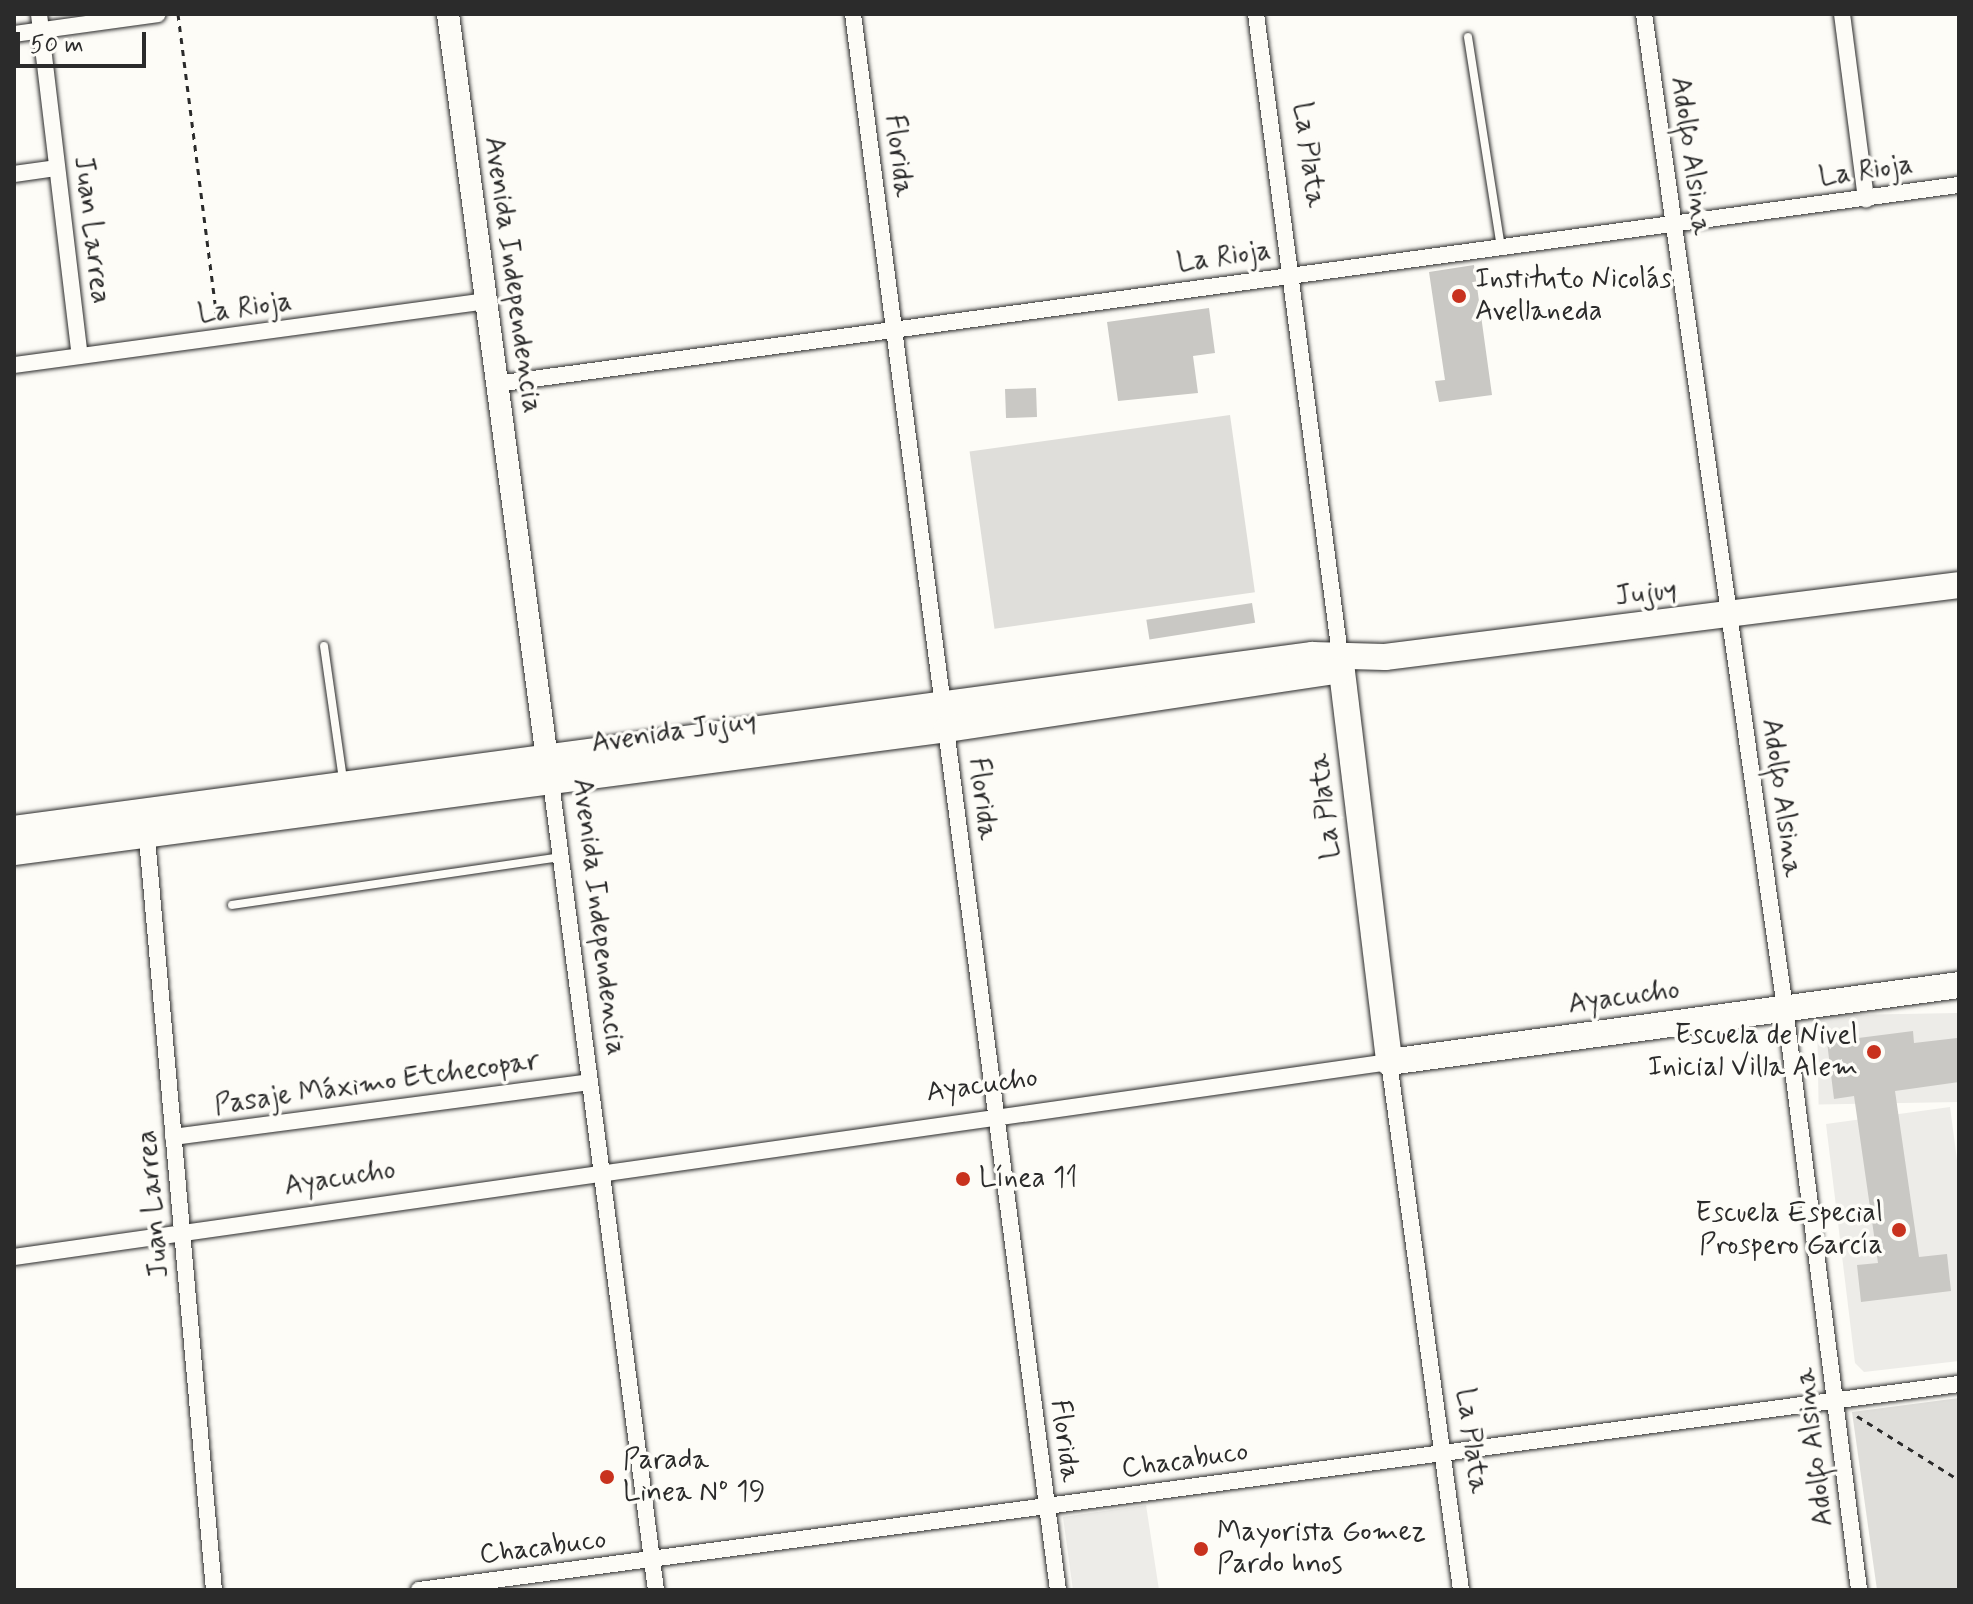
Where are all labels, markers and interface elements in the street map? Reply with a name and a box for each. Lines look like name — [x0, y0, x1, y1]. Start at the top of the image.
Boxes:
scale bar — [20, 16, 150, 66]
text: 50 m — [30, 30, 84, 61]
street label: Adolfo Alsina — [1662, 74, 1718, 238]
street label: La Plata — [1284, 102, 1332, 208]
street label: Florida — [876, 113, 920, 199]
street label: Avenida Independencia — [476, 134, 548, 416]
street label: La Rioja — [1814, 148, 1918, 196]
street label: Juan Larrea — [65, 153, 117, 307]
street label: La Rioja — [1172, 234, 1276, 282]
place label: Instituto Nicolás Avellaneda — [1475, 263, 1672, 329]
street label: La Rioja — [193, 285, 297, 333]
marker: Instituto Nicolás Avellaneda — [1450, 287, 1468, 305]
street label: Jujuy — [1613, 574, 1679, 614]
street label: Avenida Jujuy — [591, 705, 757, 761]
street label: Adolfo Alsina — [1753, 716, 1809, 880]
street label: La Plata — [1303, 753, 1349, 859]
street label: Florida — [960, 756, 1004, 842]
street label: Avenida Independencia — [564, 776, 632, 1058]
street label: Ayacucho — [1566, 974, 1682, 1022]
place label: Escuela de Nivel Inicial Villa Alem — [1651, 1019, 1858, 1085]
marker: Escuela de Nivel Inicial Villa Alem — [1865, 1043, 1883, 1061]
street label: Pasaje Máximo Etchecopar — [212, 1045, 542, 1123]
street label: Ayacucho — [924, 1062, 1040, 1110]
street label: Juan Larrea — [131, 1127, 177, 1281]
street label: Ayacucho — [282, 1154, 398, 1204]
place label: Línea 11 — [979, 1162, 1078, 1196]
marker: Línea 11 — [954, 1170, 972, 1188]
place label: Escuela Especial Prospero García — [1697, 1197, 1883, 1263]
marker: Escuela Especial Prospero García — [1890, 1221, 1908, 1239]
street label: Adolfo Alsina — [1789, 1366, 1841, 1528]
street label: La Plata — [1447, 1388, 1495, 1494]
street label: Florida — [1042, 1398, 1086, 1484]
street label: Chacabuco — [1119, 1435, 1251, 1487]
place label: Parada Linea Nº 19 — [623, 1444, 765, 1510]
marker: Parada Linea Nº 19 — [598, 1468, 616, 1486]
place label: Mayorista Gomez Pardo hnos — [1217, 1516, 1426, 1582]
street label: Chacabuco — [478, 1524, 608, 1572]
marker: Mayorista Gomez Pardo hnos — [1192, 1540, 1210, 1558]

